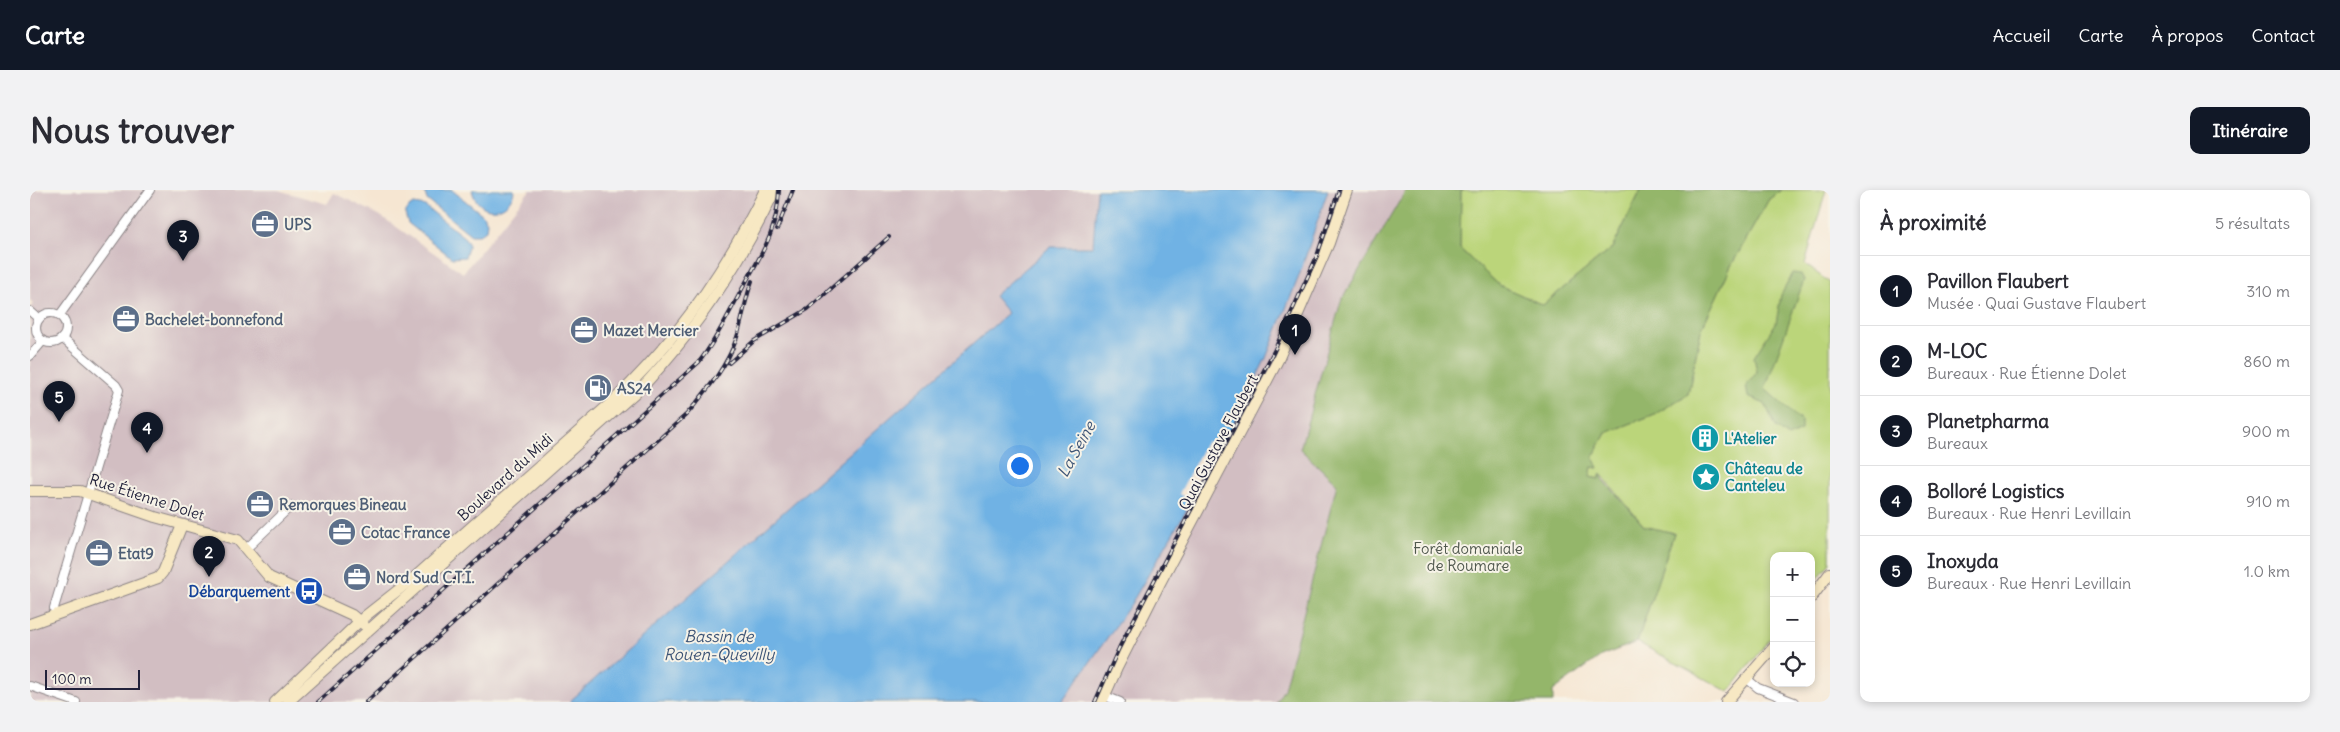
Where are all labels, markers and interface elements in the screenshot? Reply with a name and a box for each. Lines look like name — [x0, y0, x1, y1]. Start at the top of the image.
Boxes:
text: Carte — [25, 20, 85, 50]
text: Accueil — [1993, 24, 2051, 47]
text: Carte — [2079, 24, 2124, 47]
text: À propos — [2152, 24, 2223, 47]
text: Contact — [2251, 24, 2315, 47]
button: Itinéraire — [2190, 107, 2310, 154]
text: Nous trouver — [30, 108, 234, 152]
office icon: UPS — [250, 209, 280, 239]
text: À proximité — [1880, 209, 1987, 236]
text: 5 résultats — [2215, 213, 2290, 233]
place label: UPS — [284, 215, 312, 234]
pin: 3 — [167, 220, 199, 261]
text: Pavillon Flaubert — [1927, 269, 2069, 293]
text: 1 — [1893, 281, 1899, 301]
text: 310 m — [2246, 281, 2290, 301]
text: Musée · Quai Gustave Flaubert — [1927, 293, 2146, 313]
office icon: Bachelet-bonnefond — [111, 304, 141, 334]
place label: Bachelet-bonnefond — [145, 310, 283, 329]
pin: 1 — [1279, 314, 1311, 355]
office icon: Mazet Mercier — [569, 315, 599, 345]
place label: Mazet Mercier — [603, 321, 699, 340]
text: M-LOC — [1927, 339, 1987, 363]
text: 2 — [1892, 351, 1900, 371]
text: 860 m — [2243, 351, 2290, 371]
text: Bureaux · Rue Étienne Dolet — [1927, 363, 2126, 383]
street label: Quai Gustave Flaubert — [1174, 371, 1262, 513]
fuel station icon: AS24 — [583, 373, 613, 403]
place label: AS24 — [617, 379, 652, 398]
pin: 5 — [43, 381, 75, 422]
text: Planetpharma — [1927, 409, 2049, 433]
pin: 4 — [131, 412, 163, 453]
water label: La Seine — [1053, 416, 1100, 480]
text: 3 — [1891, 421, 1901, 441]
text: 900 m — [2242, 421, 2290, 441]
building icon: L'Atelier — [1690, 423, 1720, 453]
street label: Boulevard du Midi — [454, 429, 556, 525]
place label: L'Atelier — [1724, 429, 1777, 448]
text: Bureaux — [1927, 433, 1988, 453]
your location — [1007, 453, 1033, 479]
place label: Château de Canteleu — [1725, 459, 1803, 495]
place icon: Château de Canteleu — [1691, 462, 1721, 492]
street label: Rue Étienne Dolet — [87, 469, 207, 525]
text: Bolloré Logistics — [1927, 479, 2064, 503]
office icon: Remorques Bineau — [245, 489, 275, 519]
text: 4 — [1891, 491, 1901, 511]
text: 910 m — [2246, 491, 2290, 511]
place label: Remorques Bineau — [279, 495, 407, 515]
text: Bureaux · Rue Henri Levillain — [1927, 503, 2131, 523]
office icon: Cotac France — [327, 517, 357, 547]
place label: Cotac France — [361, 523, 450, 542]
pin: 2 — [193, 536, 225, 577]
office icon: Etat9 — [84, 538, 114, 568]
park label: Forêt domaniale de Roumare — [1413, 539, 1523, 575]
place label: Etat9 — [118, 544, 154, 563]
text: Inoxyda — [1927, 549, 1999, 573]
map controls — [1770, 552, 1815, 687]
button: + — [1770, 552, 1815, 597]
text: 5 — [1891, 561, 1901, 581]
text: 1.0 km — [2244, 561, 2290, 581]
office icon: Nord Sud C.T.I. — [342, 562, 372, 592]
place label: Nord Sud C.T.I. — [376, 568, 475, 587]
text: Bureaux · Rue Henri Levillain — [1927, 573, 2131, 593]
bus stop icon: Débarquement — [294, 576, 324, 606]
place label: Débarquement — [189, 582, 291, 602]
button: − — [1770, 597, 1815, 642]
water label: Bassin de Rouen-Quevilly — [664, 626, 776, 664]
button: locate — [1770, 642, 1815, 687]
scale bar — [45, 667, 140, 690]
text: 100 m — [52, 670, 92, 688]

